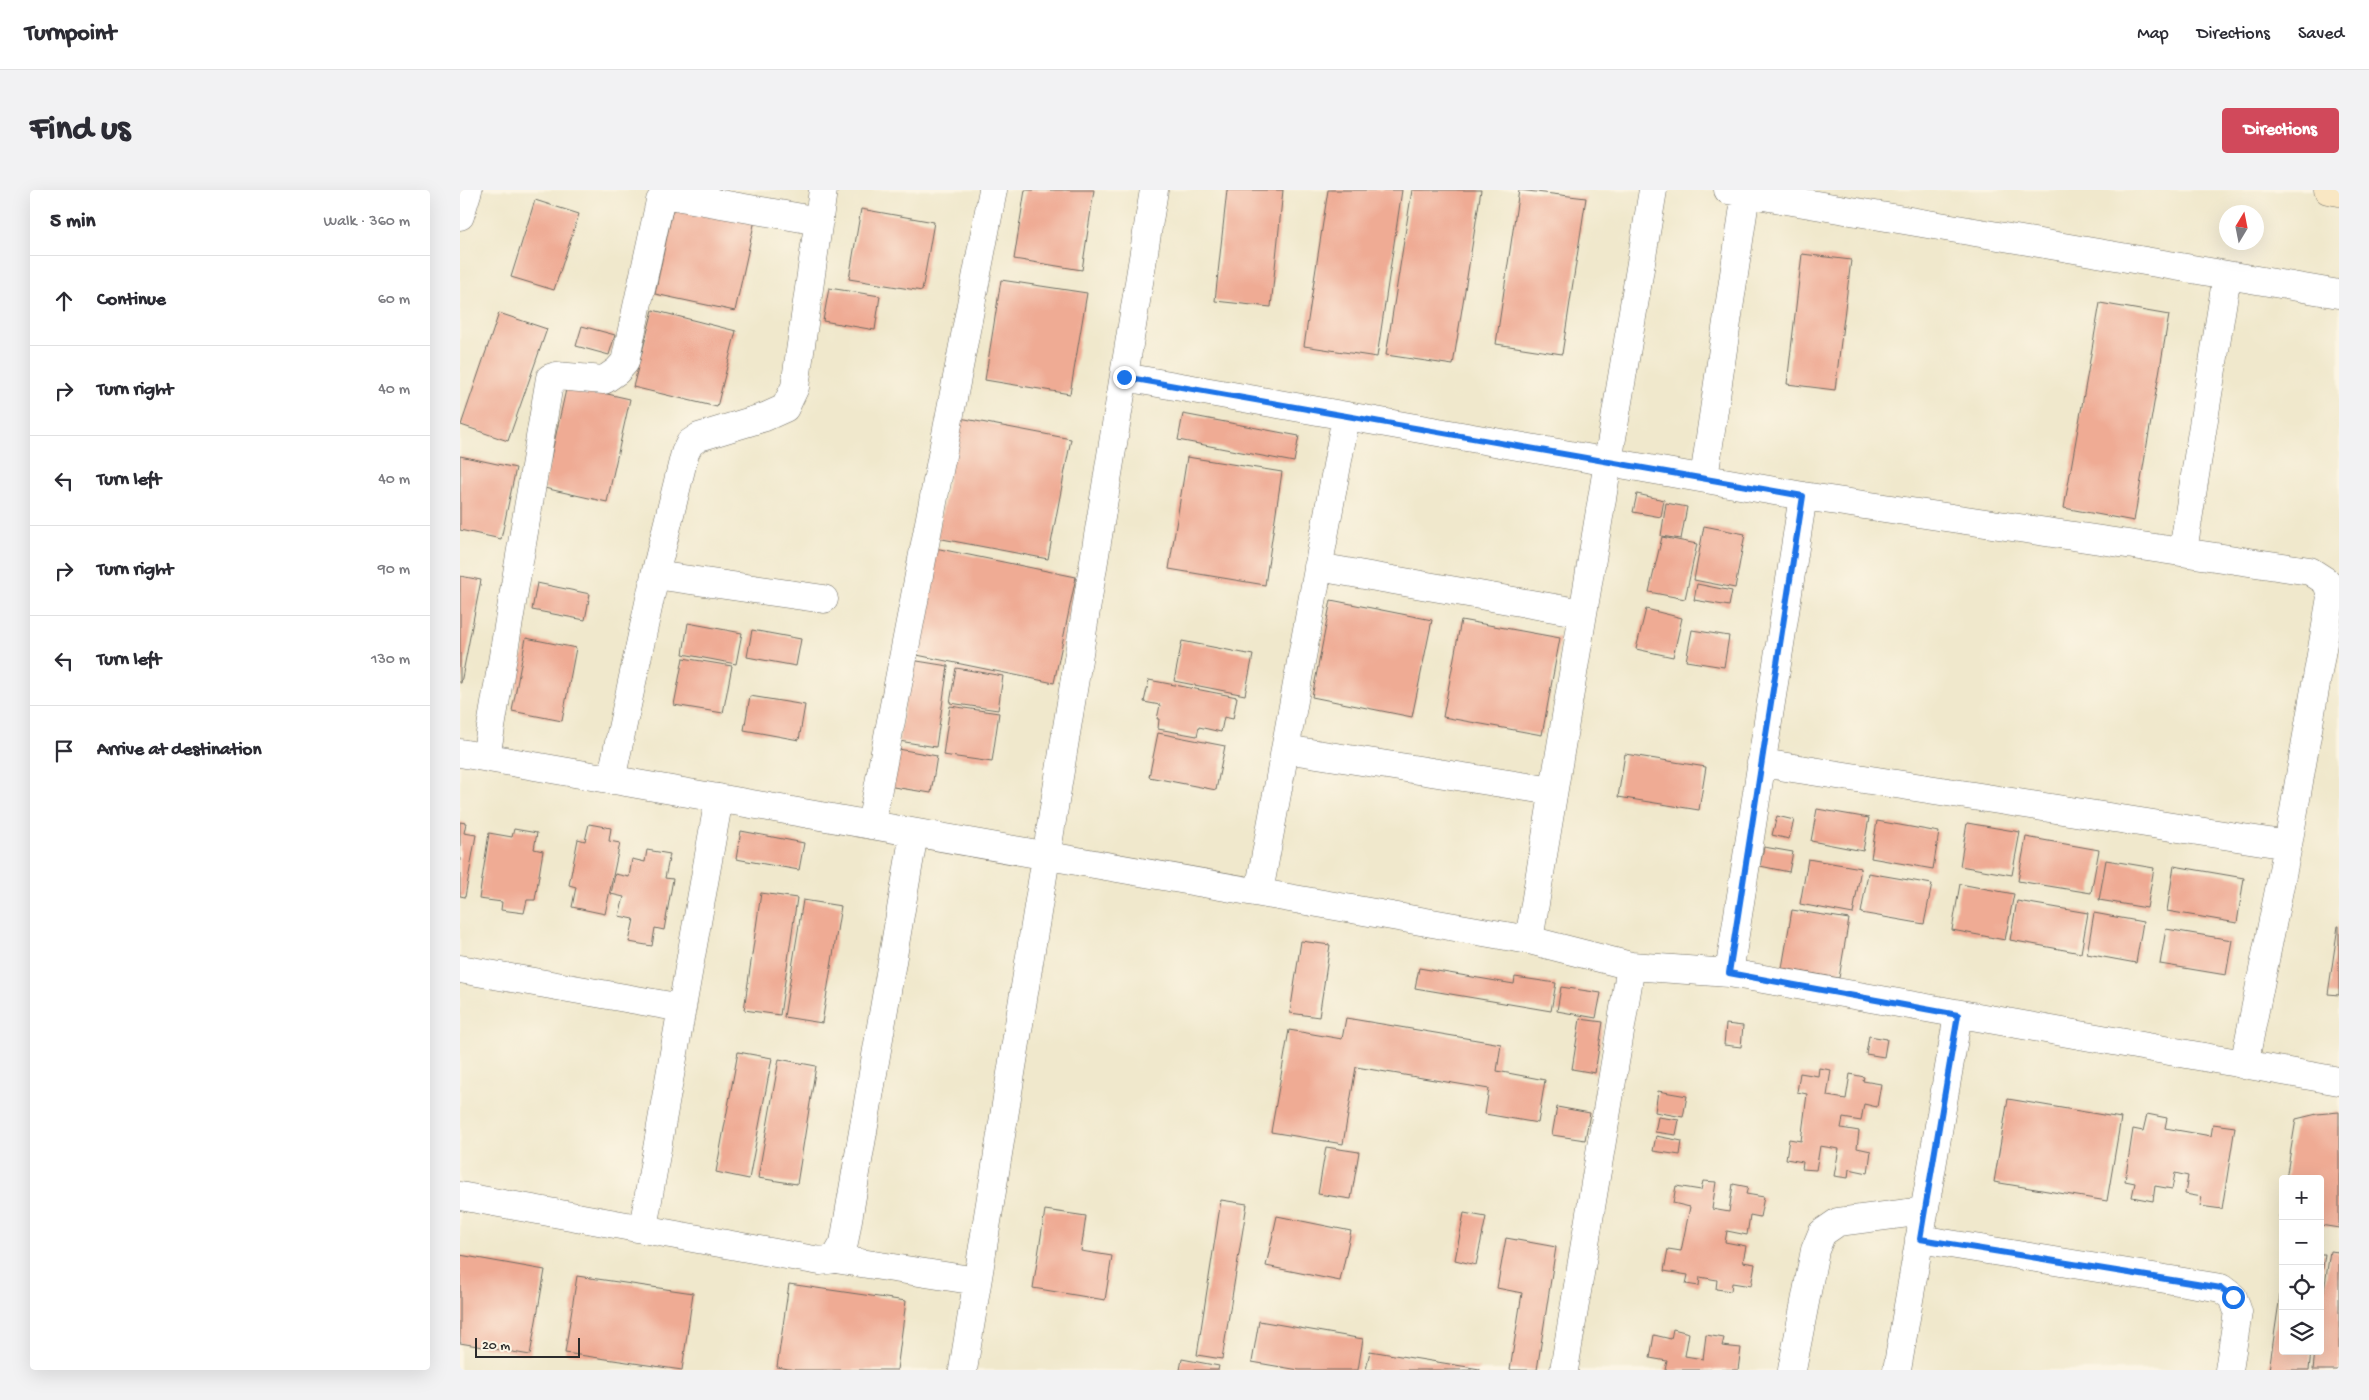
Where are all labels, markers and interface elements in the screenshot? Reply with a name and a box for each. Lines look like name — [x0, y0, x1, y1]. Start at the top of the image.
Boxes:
text: Turnpoint — [25, 20, 116, 49]
text: Map — [2137, 24, 2169, 45]
text: Directions — [2197, 24, 2270, 45]
text: Saved — [2298, 24, 2344, 45]
button: Directions — [2222, 108, 2339, 153]
text: Find us — [30, 110, 130, 151]
north arrow — [2219, 205, 2264, 250]
text: 5 min — [50, 210, 95, 235]
text: Walk · 360 m — [324, 213, 410, 232]
icon: ahead — [50, 287, 78, 315]
text: Continue — [97, 289, 166, 312]
text: 60 m — [378, 291, 410, 310]
route end — [1113, 366, 1136, 389]
icon: right — [50, 377, 78, 405]
text: Turn right — [97, 379, 173, 402]
text: 40 m — [378, 381, 410, 400]
icon: left — [50, 467, 78, 495]
text: Turn left — [97, 469, 161, 492]
text: 40 m — [378, 471, 410, 490]
icon: right — [50, 557, 78, 585]
text: Turn right — [97, 559, 173, 582]
text: 90 m — [378, 561, 410, 580]
icon: left — [50, 647, 78, 675]
text: Turn left — [97, 649, 161, 672]
text: 130 m — [371, 651, 410, 670]
icon: arrive — [50, 737, 78, 765]
text: Arrive at destination — [97, 739, 261, 762]
map controls — [2279, 1175, 2324, 1355]
button: + — [2279, 1175, 2324, 1220]
button: − — [2279, 1220, 2324, 1265]
button: locate — [2279, 1265, 2324, 1310]
route start — [2222, 1286, 2245, 1309]
button: layers — [2279, 1310, 2324, 1355]
scale bar — [475, 1335, 580, 1358]
text: 20 m — [482, 1338, 510, 1355]

